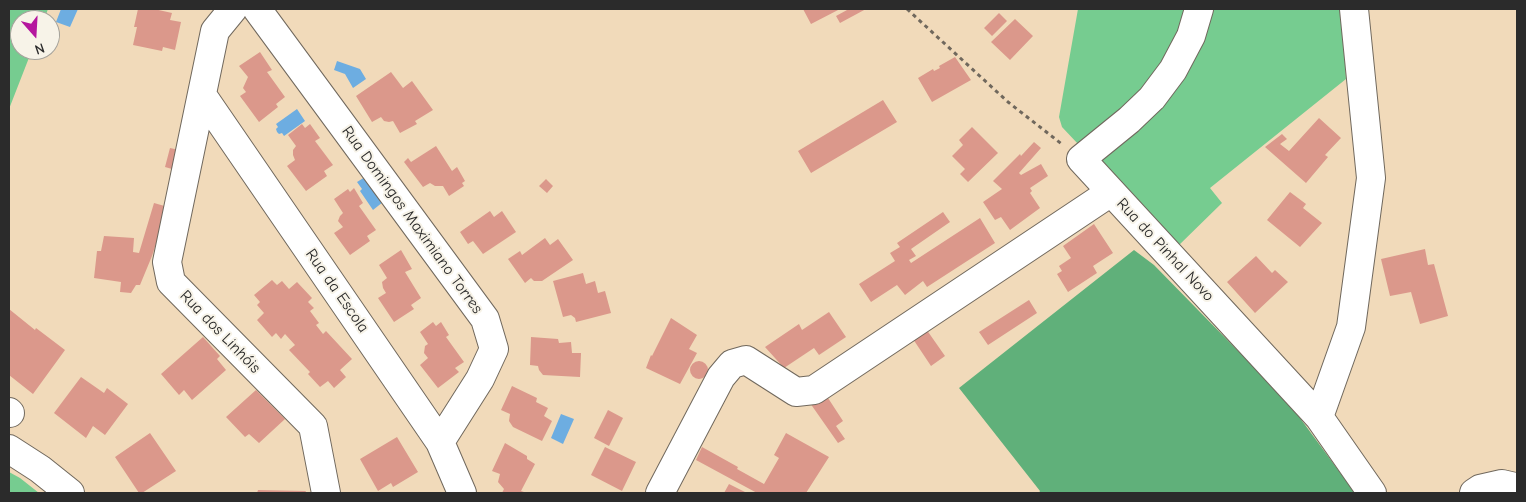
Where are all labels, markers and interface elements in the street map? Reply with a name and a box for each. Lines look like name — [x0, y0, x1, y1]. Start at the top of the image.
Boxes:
north arrow — [10, 10, 60, 60]
text: N — [33, 39, 47, 58]
street label: Rua Domingos Maximiano Torres — [337, 122, 487, 318]
street label: Rua do Pinhal Novo — [1112, 194, 1218, 306]
street label: Rua da Escola — [301, 246, 373, 336]
street label: Rua dos Linhóis — [176, 287, 264, 377]

